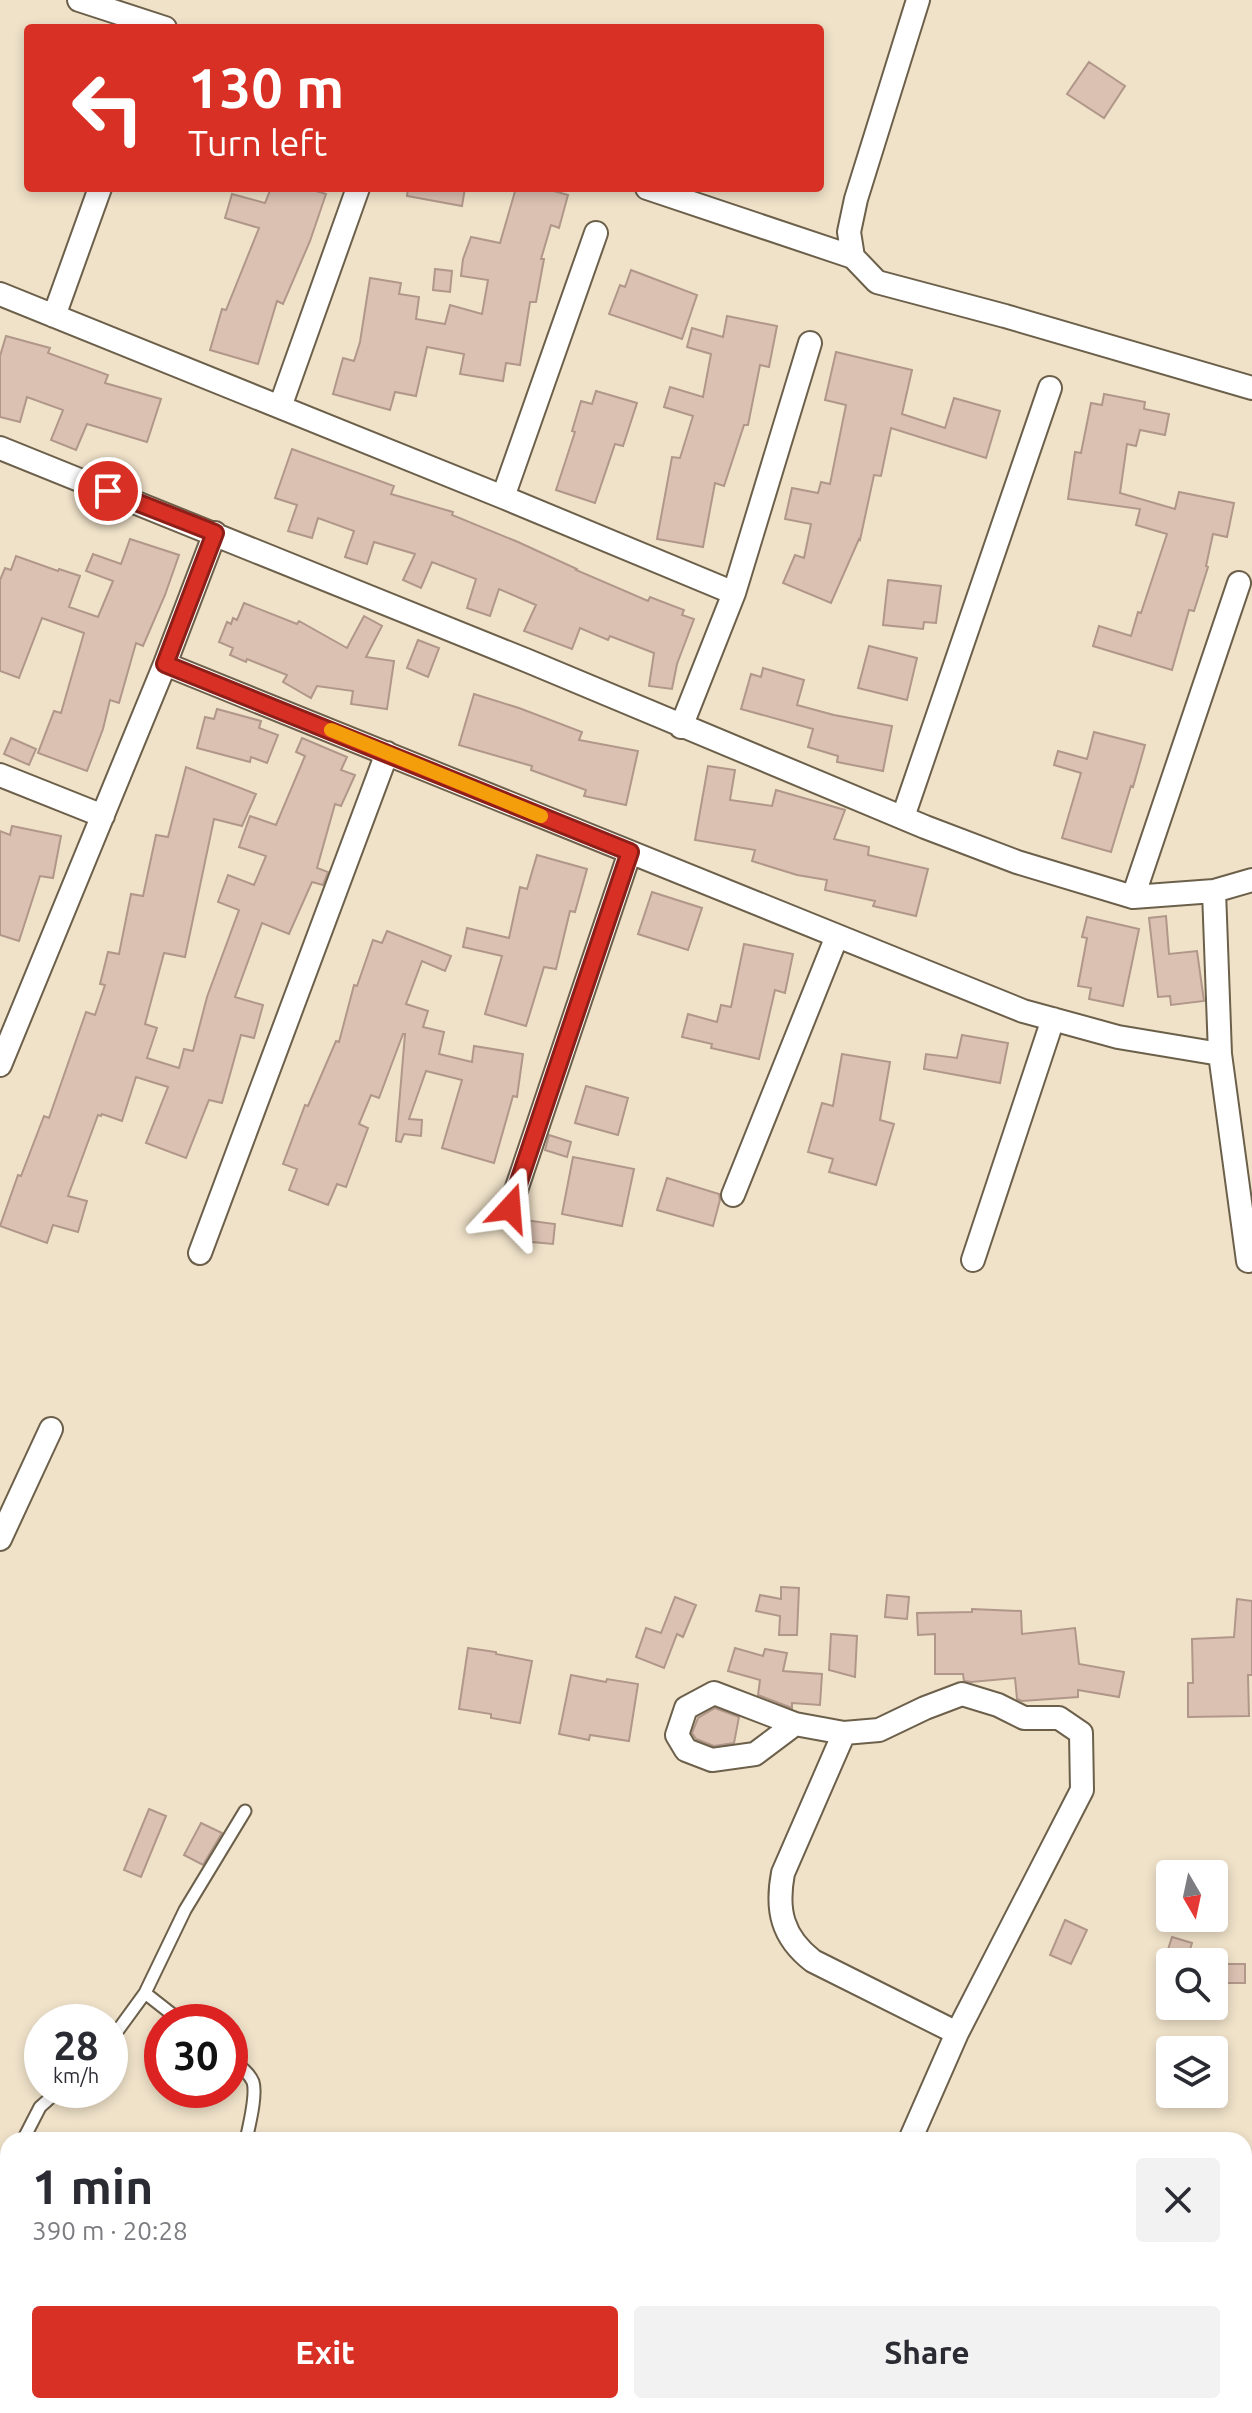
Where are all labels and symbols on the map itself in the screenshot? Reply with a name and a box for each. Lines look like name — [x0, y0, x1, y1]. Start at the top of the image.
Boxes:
pin — [74, 457, 142, 525]
position arrow — [468, 1166, 552, 1250]
north arrow — [1156, 1860, 1228, 1932]
speed limit sign: 30 — [144, 2004, 248, 2108]

